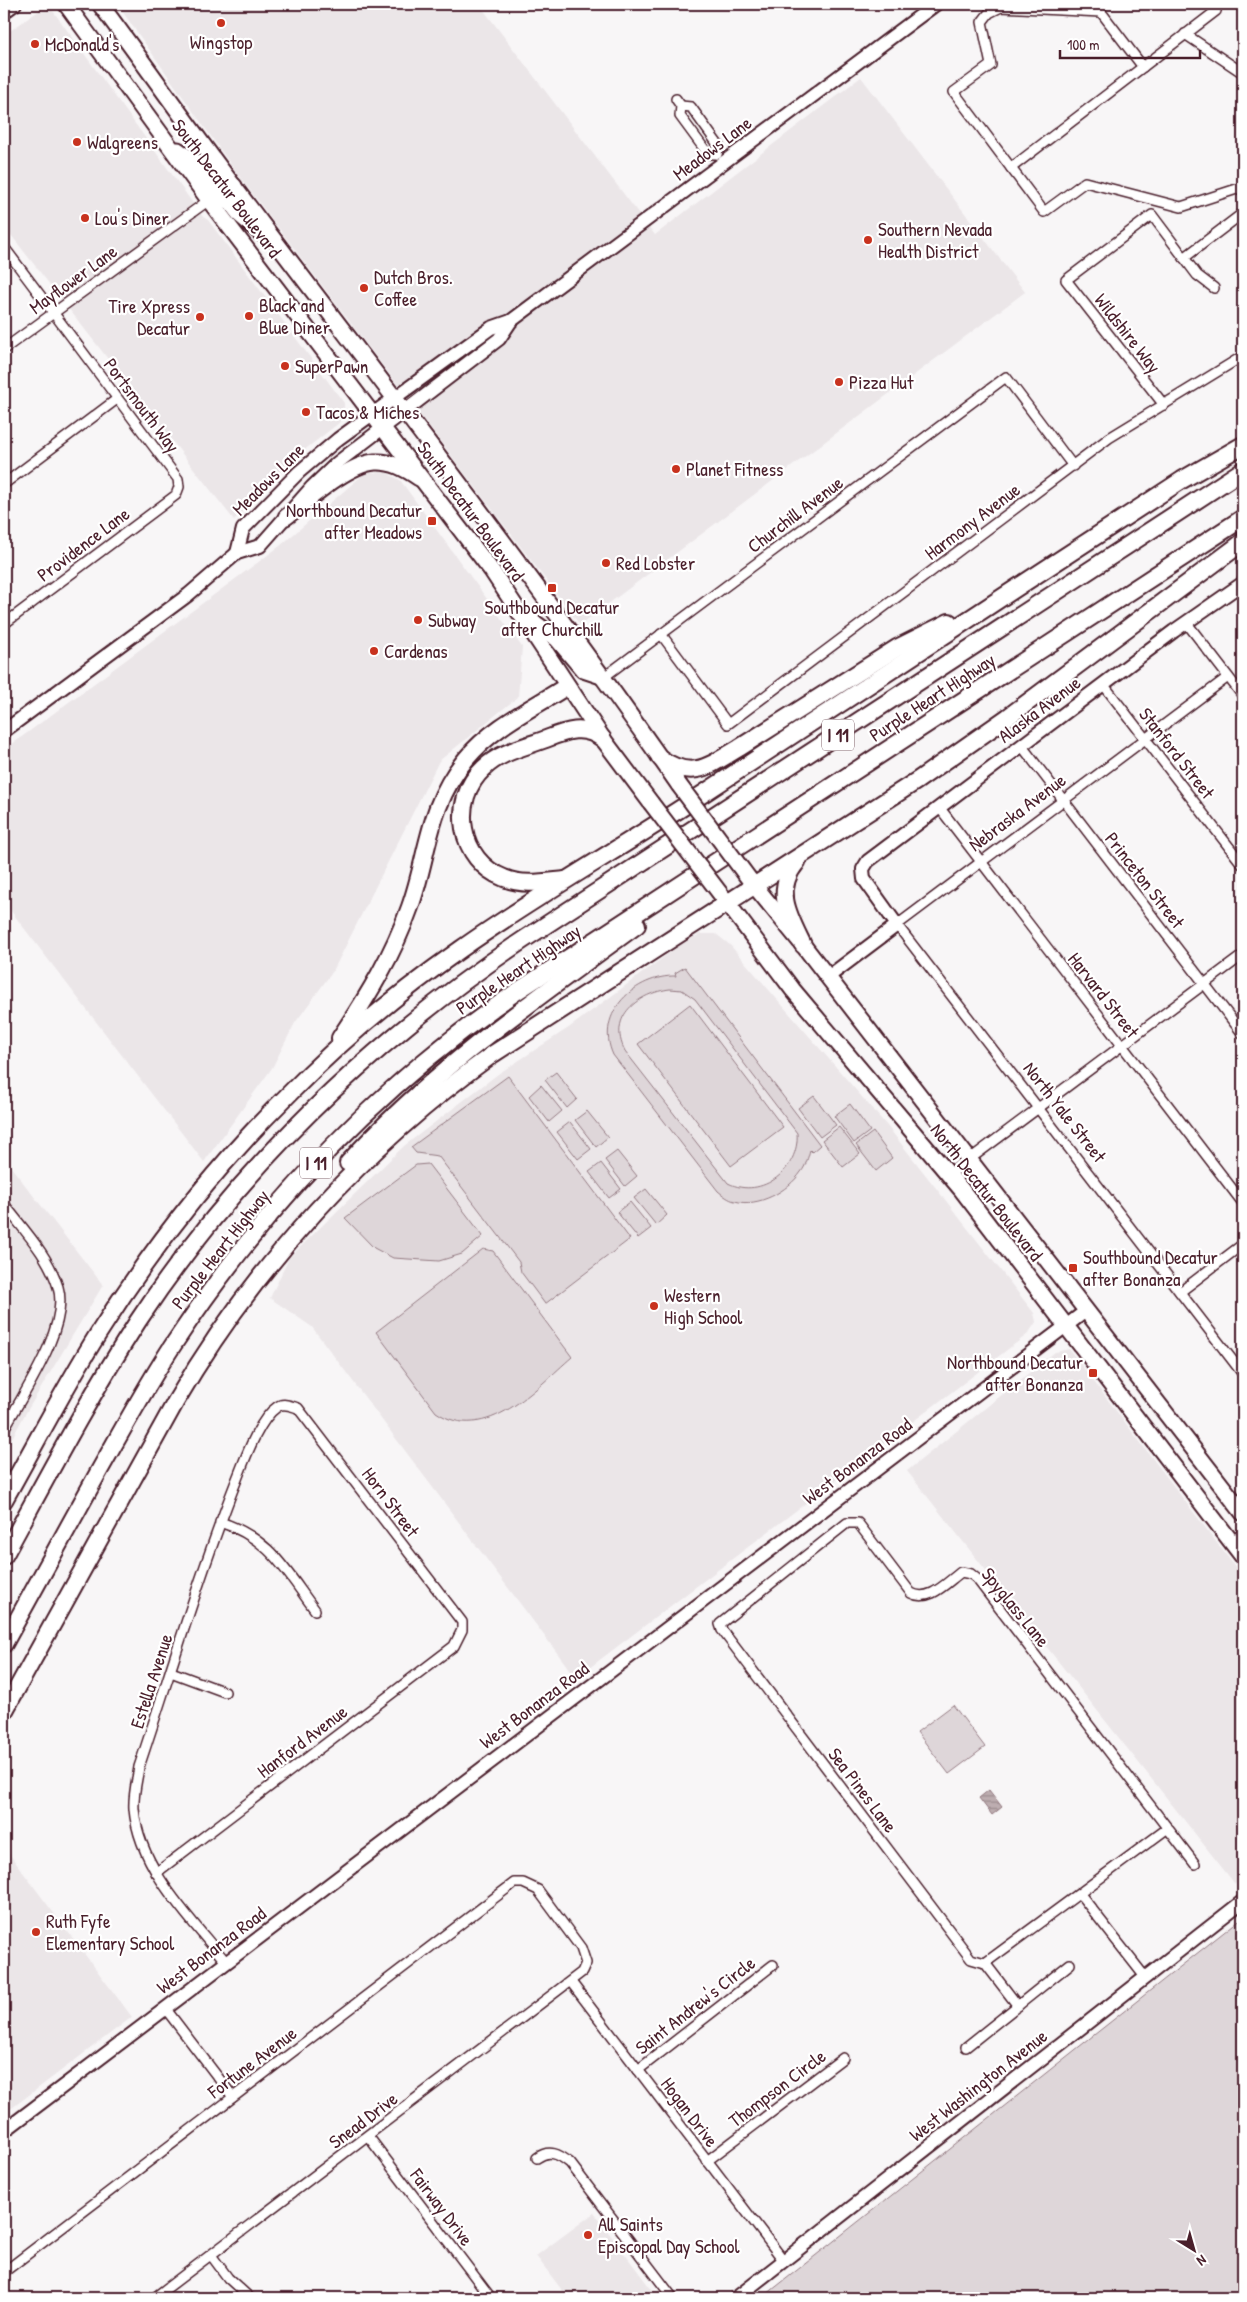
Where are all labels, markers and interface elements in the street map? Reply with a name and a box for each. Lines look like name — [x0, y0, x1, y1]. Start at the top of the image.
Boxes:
marker: Wingstop — [215, 17, 227, 29]
scale bar — [1060, 28, 1200, 60]
place label: Wingstop — [190, 29, 252, 55]
place label: McDonald's — [45, 31, 119, 57]
text: 100 m — [1067, 34, 1100, 55]
marker: McDonald's — [29, 38, 41, 50]
street label: Meadows Lane — [667, 110, 757, 186]
street label: South Decatur Boulevard — [166, 113, 288, 263]
place label: Walgreens — [87, 129, 158, 155]
marker: Walgreens — [71, 136, 83, 148]
place label: Lou's Diner — [95, 205, 170, 231]
marker: Lou's Diner — [79, 212, 91, 224]
place label: Southern Nevada Health District — [878, 216, 992, 264]
marker: Southern Nevada Health District — [862, 234, 874, 246]
street label: Mayflower Lane — [24, 238, 123, 320]
place label: Dutch Bros. Coffee — [374, 264, 453, 312]
marker: Dutch Bros. Coffee — [358, 282, 370, 294]
street label: Wildshire Way — [1089, 288, 1167, 378]
place label: Black and Blue Diner — [259, 292, 331, 340]
place label: Tire Xpress Decatur — [109, 293, 191, 341]
marker: Black and Blue Diner — [243, 310, 255, 322]
marker: Tire Xpress Decatur — [194, 311, 206, 323]
street label: Portsmouth Way — [98, 352, 186, 458]
place label: SuperPawn — [295, 353, 368, 379]
marker: SuperPawn — [279, 360, 291, 372]
place label: Pizza Hut — [849, 369, 914, 395]
marker: Pizza Hut — [833, 376, 845, 388]
place label: Tacos & Miches — [316, 399, 419, 425]
marker: Tacos & Miches — [300, 406, 312, 418]
street label: South Decatur Boulevard — [411, 436, 531, 587]
street label: Meadows Lane — [226, 437, 310, 521]
place label: Planet Fitness — [686, 456, 783, 482]
marker: Planet Fitness — [670, 463, 682, 475]
street label: Churchill Avenue — [742, 469, 849, 559]
street label: Harmony Avenue — [919, 476, 1025, 566]
place label: Northbound Decatur after Meadows — [286, 497, 423, 545]
street label: Providence Lane — [31, 500, 135, 587]
marker: Northbound Decatur after Meadows — [426, 515, 438, 527]
place label: Red Lobster — [616, 550, 696, 576]
marker: Red Lobster — [600, 557, 612, 569]
marker: Southbound Decatur after Churchill — [546, 582, 558, 594]
place label: Southbound Decatur after Churchill — [485, 594, 620, 642]
place label: Subway — [428, 607, 476, 633]
marker: Subway — [412, 614, 424, 626]
place label: Cardenas — [384, 638, 448, 664]
marker: Cardenas — [368, 645, 380, 657]
street label: Purple Heart Highway — [864, 647, 1000, 747]
street label: Alaska Avenue — [992, 669, 1086, 749]
street label: Stanford Street — [1133, 702, 1221, 804]
road number: I 11 — [822, 720, 854, 750]
street label: Nebraska Avenue — [963, 767, 1071, 857]
street label: Princeton Street — [1099, 826, 1191, 934]
street label: Purple Heart Highway — [451, 918, 585, 1020]
street label: Harvard Street — [1062, 947, 1146, 1044]
street label: North Yale Street — [1017, 1056, 1113, 1168]
street label: North Decatur Boulevard — [925, 1118, 1049, 1267]
road number: I 11 — [300, 1148, 332, 1178]
street label: Purple Heart Highway — [165, 1184, 275, 1314]
place label: Southbound Decatur after Bonanza — [1083, 1244, 1218, 1292]
marker: Southbound Decatur after Bonanza — [1067, 1262, 1079, 1274]
place label: Western High School — [664, 1282, 743, 1330]
marker: Western High School — [648, 1300, 660, 1312]
place label: Northbound Decatur after Bonanza — [947, 1349, 1084, 1397]
marker: Northbound Decatur after Bonanza — [1087, 1367, 1099, 1379]
street label: West Bonanza Road — [797, 1411, 917, 1511]
street label: Horn Street — [356, 1462, 426, 1543]
street label: Spyglass Lane — [976, 1562, 1056, 1653]
street label: Estella Avenue — [123, 1630, 179, 1732]
street label: West Bonanza Road — [474, 1655, 594, 1755]
street label: Hanford Avenue — [252, 1698, 353, 1783]
street label: Sea Pines Lane — [823, 1742, 904, 1838]
street label: West Bonanza Road — [151, 1900, 271, 2000]
place label: Ruth Fyfe Elementary School — [46, 1908, 175, 1956]
marker: Ruth Fyfe Elementary School — [30, 1926, 42, 1938]
street label: Saint Andrew's Circle — [630, 1950, 761, 2060]
street label: Fortune Avenue — [201, 2020, 302, 2105]
street label: West Washington Avenue — [904, 2023, 1053, 2147]
street label: Thompson Circle — [723, 2043, 831, 2133]
street label: Hogan Drive — [655, 2072, 725, 2153]
street label: Snead Drive — [323, 2085, 403, 2154]
street label: Fairway Drive — [404, 2162, 480, 2251]
place label: All Saints Episcopal Day School — [598, 2211, 740, 2259]
north arrow — [1170, 2224, 1220, 2274]
marker: All Saints Episcopal Day School — [582, 2229, 594, 2241]
text: N — [1193, 2251, 1211, 2271]

